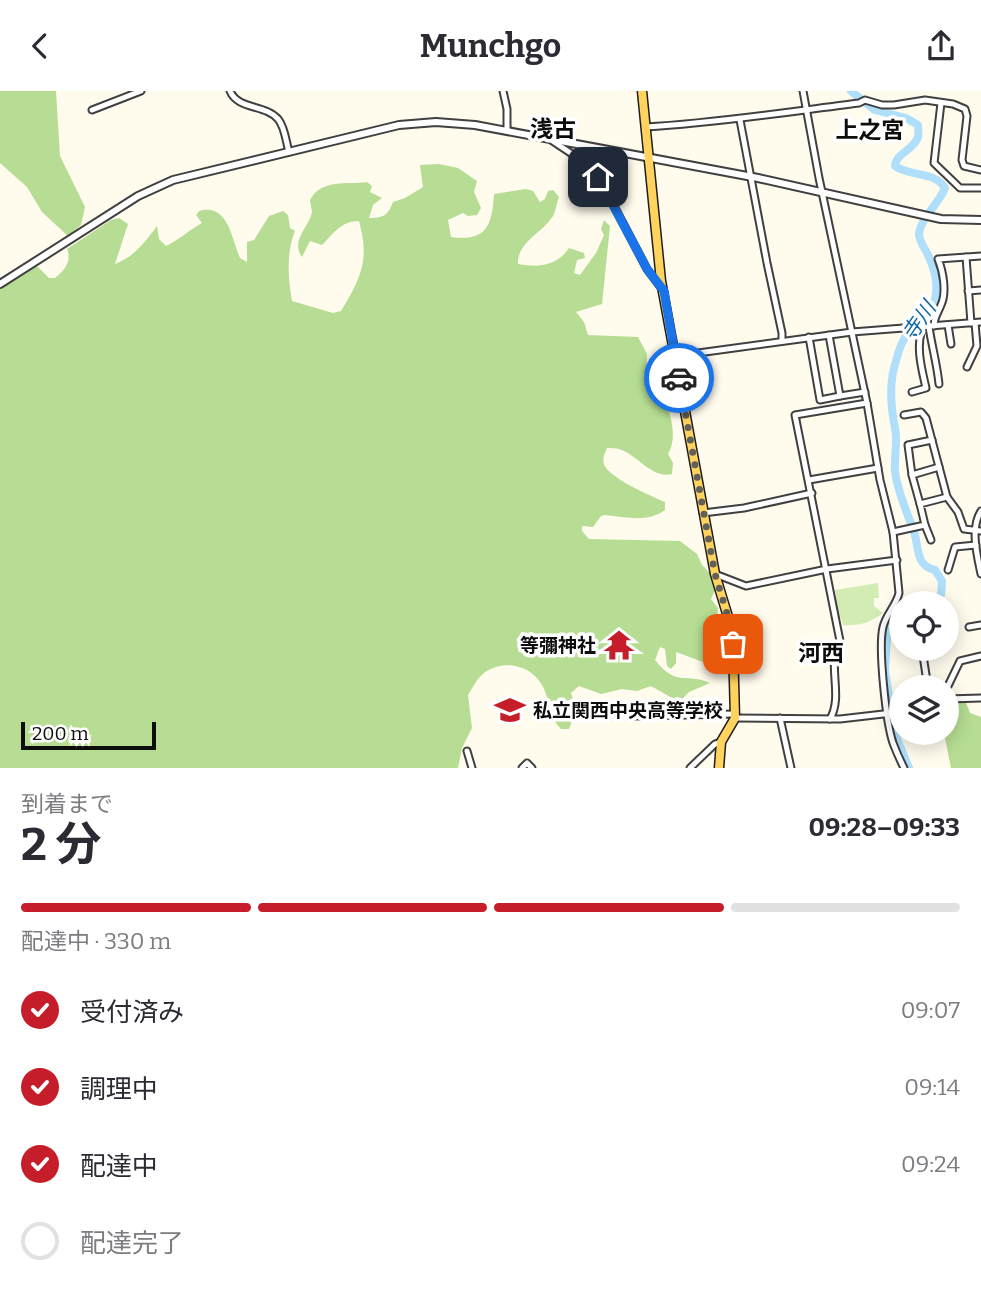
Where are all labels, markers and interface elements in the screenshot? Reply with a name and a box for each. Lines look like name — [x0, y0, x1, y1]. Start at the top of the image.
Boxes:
icon: back — [21, 27, 59, 65]
text: Munchgo — [420, 27, 561, 65]
icon: share — [922, 27, 960, 65]
district label: 浅古 — [530, 115, 576, 143]
district label: 上之宮 — [836, 116, 905, 144]
pin — [568, 147, 628, 207]
icon: home — [579, 158, 617, 196]
water label: 寺川 — [896, 295, 943, 346]
courier — [644, 343, 714, 413]
icon: car — [660, 359, 698, 397]
map controls — [889, 591, 959, 745]
button: locate — [889, 591, 959, 661]
pin — [703, 614, 763, 674]
icon: bag — [714, 625, 752, 663]
temple icon: 等彌神社 — [602, 628, 636, 662]
place label: 等彌神社 — [520, 634, 596, 657]
district label: 河西 — [798, 639, 844, 667]
button: layers — [889, 675, 959, 745]
school or university icon: 私立関西中央高等学校 — [493, 693, 527, 727]
place label: 私立関西中央高等学校 — [533, 699, 723, 722]
scale bar — [21, 719, 156, 751]
text: 200 m — [32, 722, 89, 745]
text: 到着まで — [21, 790, 113, 818]
text: 09:28–09:33 — [809, 812, 960, 843]
text: 2 分 — [21, 817, 101, 872]
text: 配達中 · 330 m — [21, 927, 171, 955]
icon: check — [21, 991, 59, 1029]
text: 09:07 — [901, 996, 960, 1024]
text: 受付済み — [80, 997, 184, 1028]
icon: check — [21, 1068, 59, 1106]
text: 09:14 — [904, 1073, 960, 1101]
text: 調理中 — [80, 1074, 158, 1105]
icon: check — [21, 1145, 59, 1183]
text: 09:24 — [901, 1150, 960, 1178]
text: 配達中 — [80, 1151, 158, 1182]
text: 配達完了 — [80, 1228, 184, 1259]

